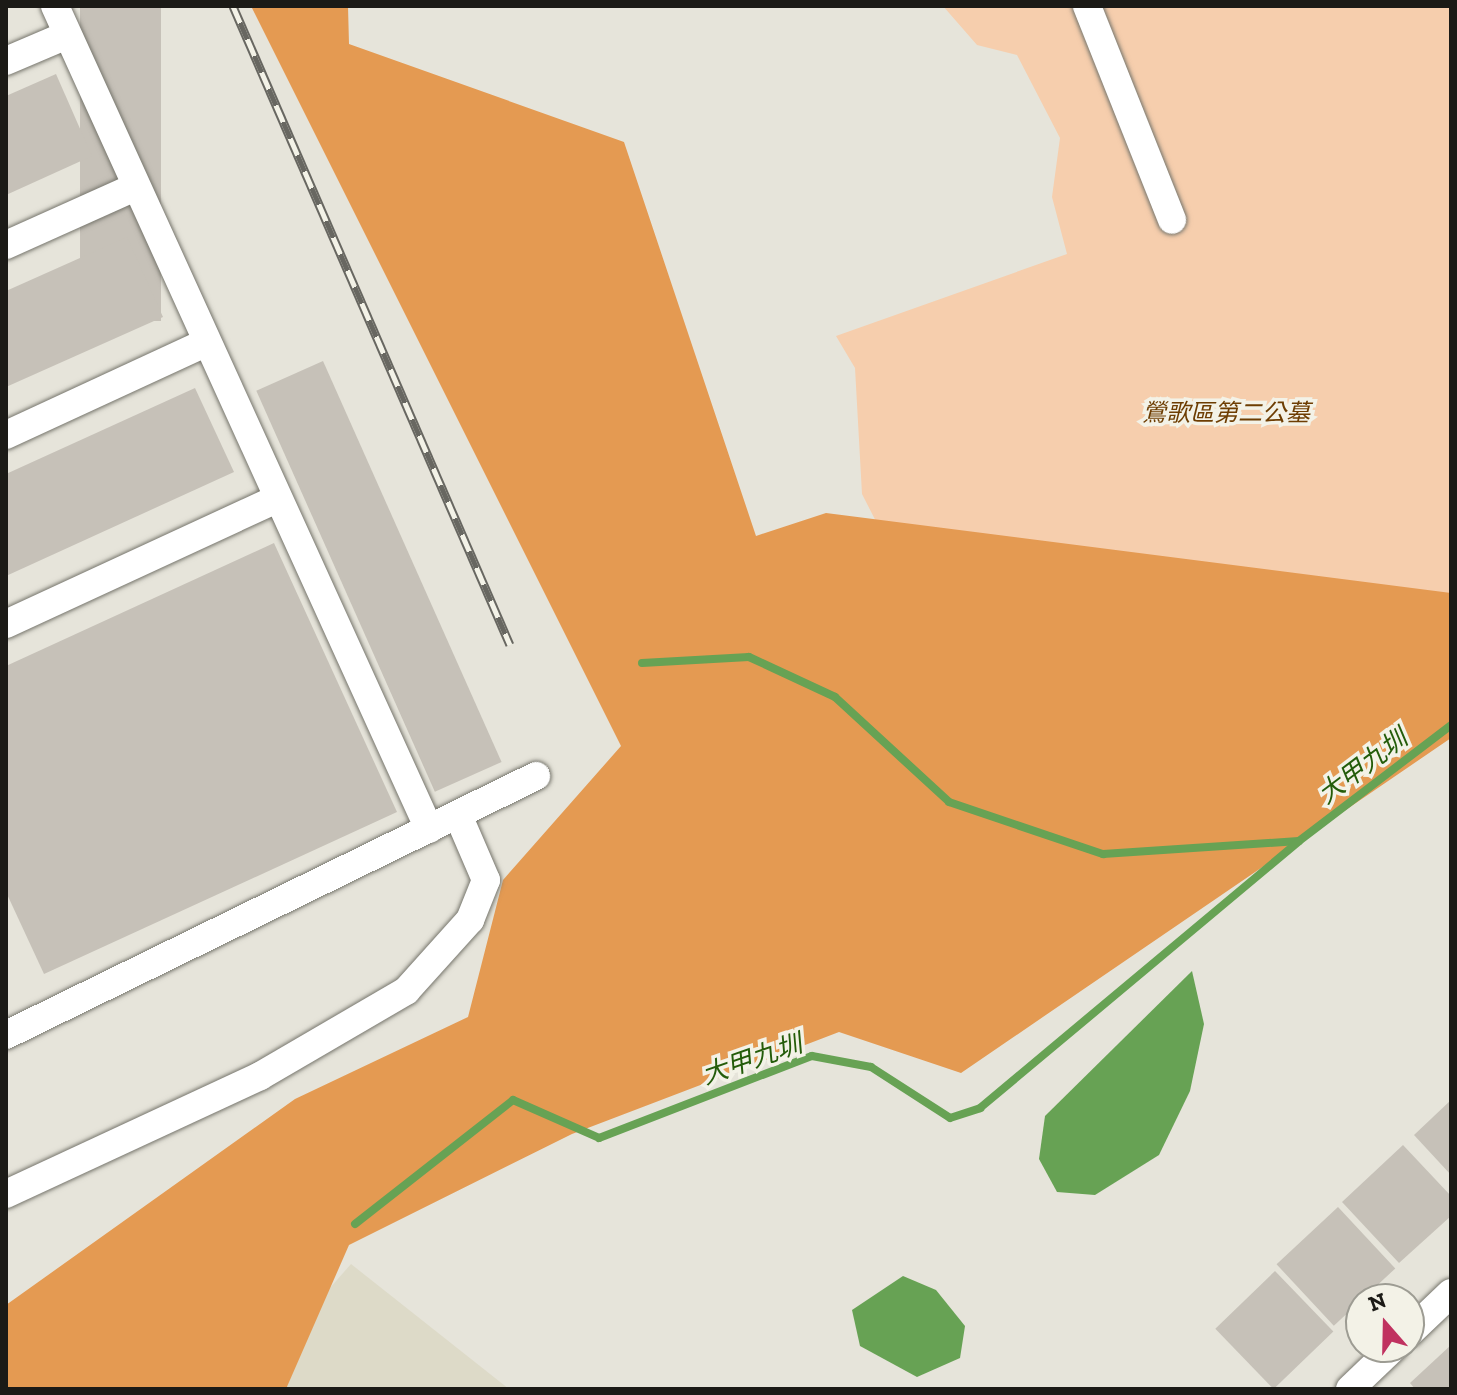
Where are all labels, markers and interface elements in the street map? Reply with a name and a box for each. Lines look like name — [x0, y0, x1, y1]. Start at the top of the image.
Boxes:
park label: 鶯歌區第二公墓 — [1142, 399, 1310, 427]
water label: 大甲九圳 — [1312, 723, 1414, 811]
water label: 大甲九圳 — [698, 1028, 806, 1092]
north arrow — [1345, 1283, 1425, 1363]
text: N — [1365, 1286, 1390, 1317]

